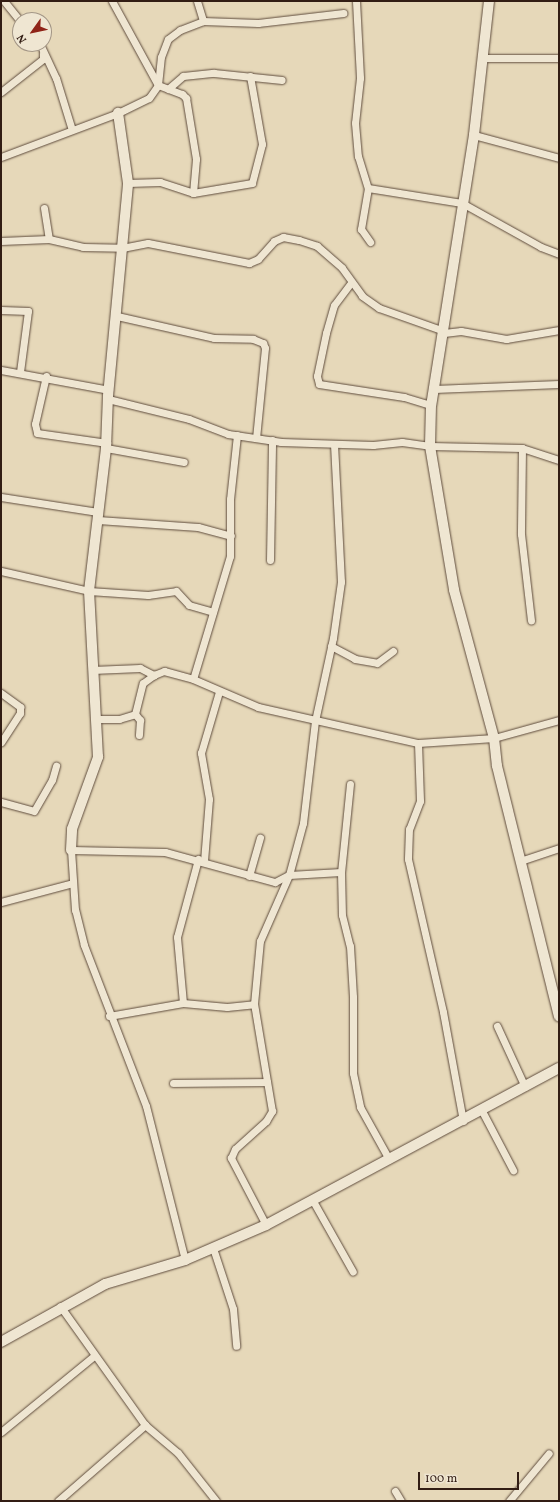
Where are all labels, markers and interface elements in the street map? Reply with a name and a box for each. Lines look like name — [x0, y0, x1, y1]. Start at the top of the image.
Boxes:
north arrow — [12, 12, 52, 52]
text: N — [14, 31, 31, 46]
scale bar — [420, 1464, 521, 1490]
text: 100 m — [425, 1471, 457, 1487]

